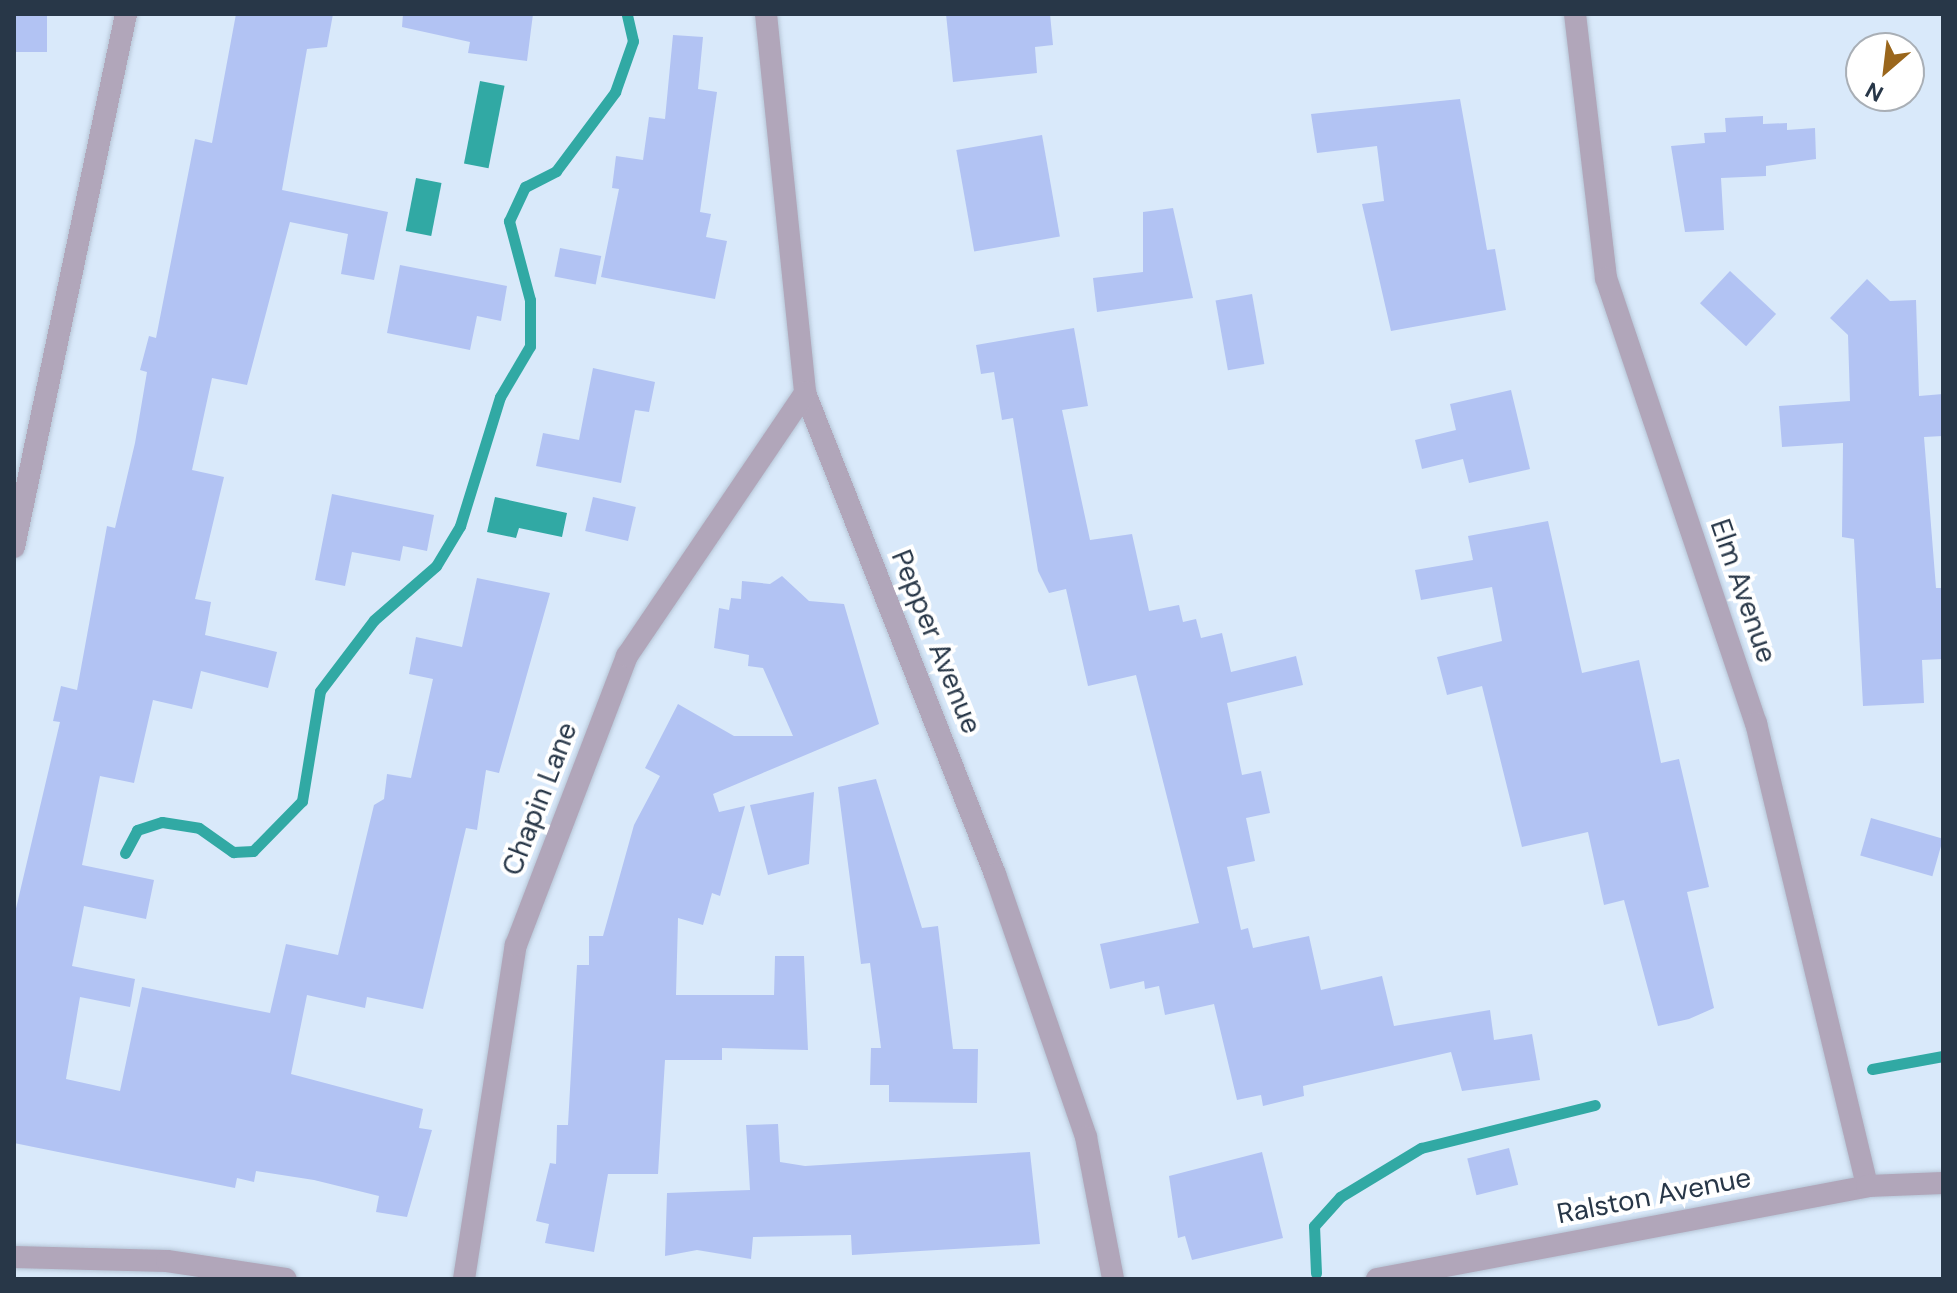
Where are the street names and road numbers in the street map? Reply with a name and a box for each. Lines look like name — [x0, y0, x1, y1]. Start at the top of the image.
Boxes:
street label: Elm Avenue — [1703, 515, 1783, 667]
street label: Pepper Avenue — [884, 545, 988, 739]
street label: Chapin Lane — [495, 718, 585, 880]
street label: Ralston Avenue — [1554, 1161, 1754, 1231]

